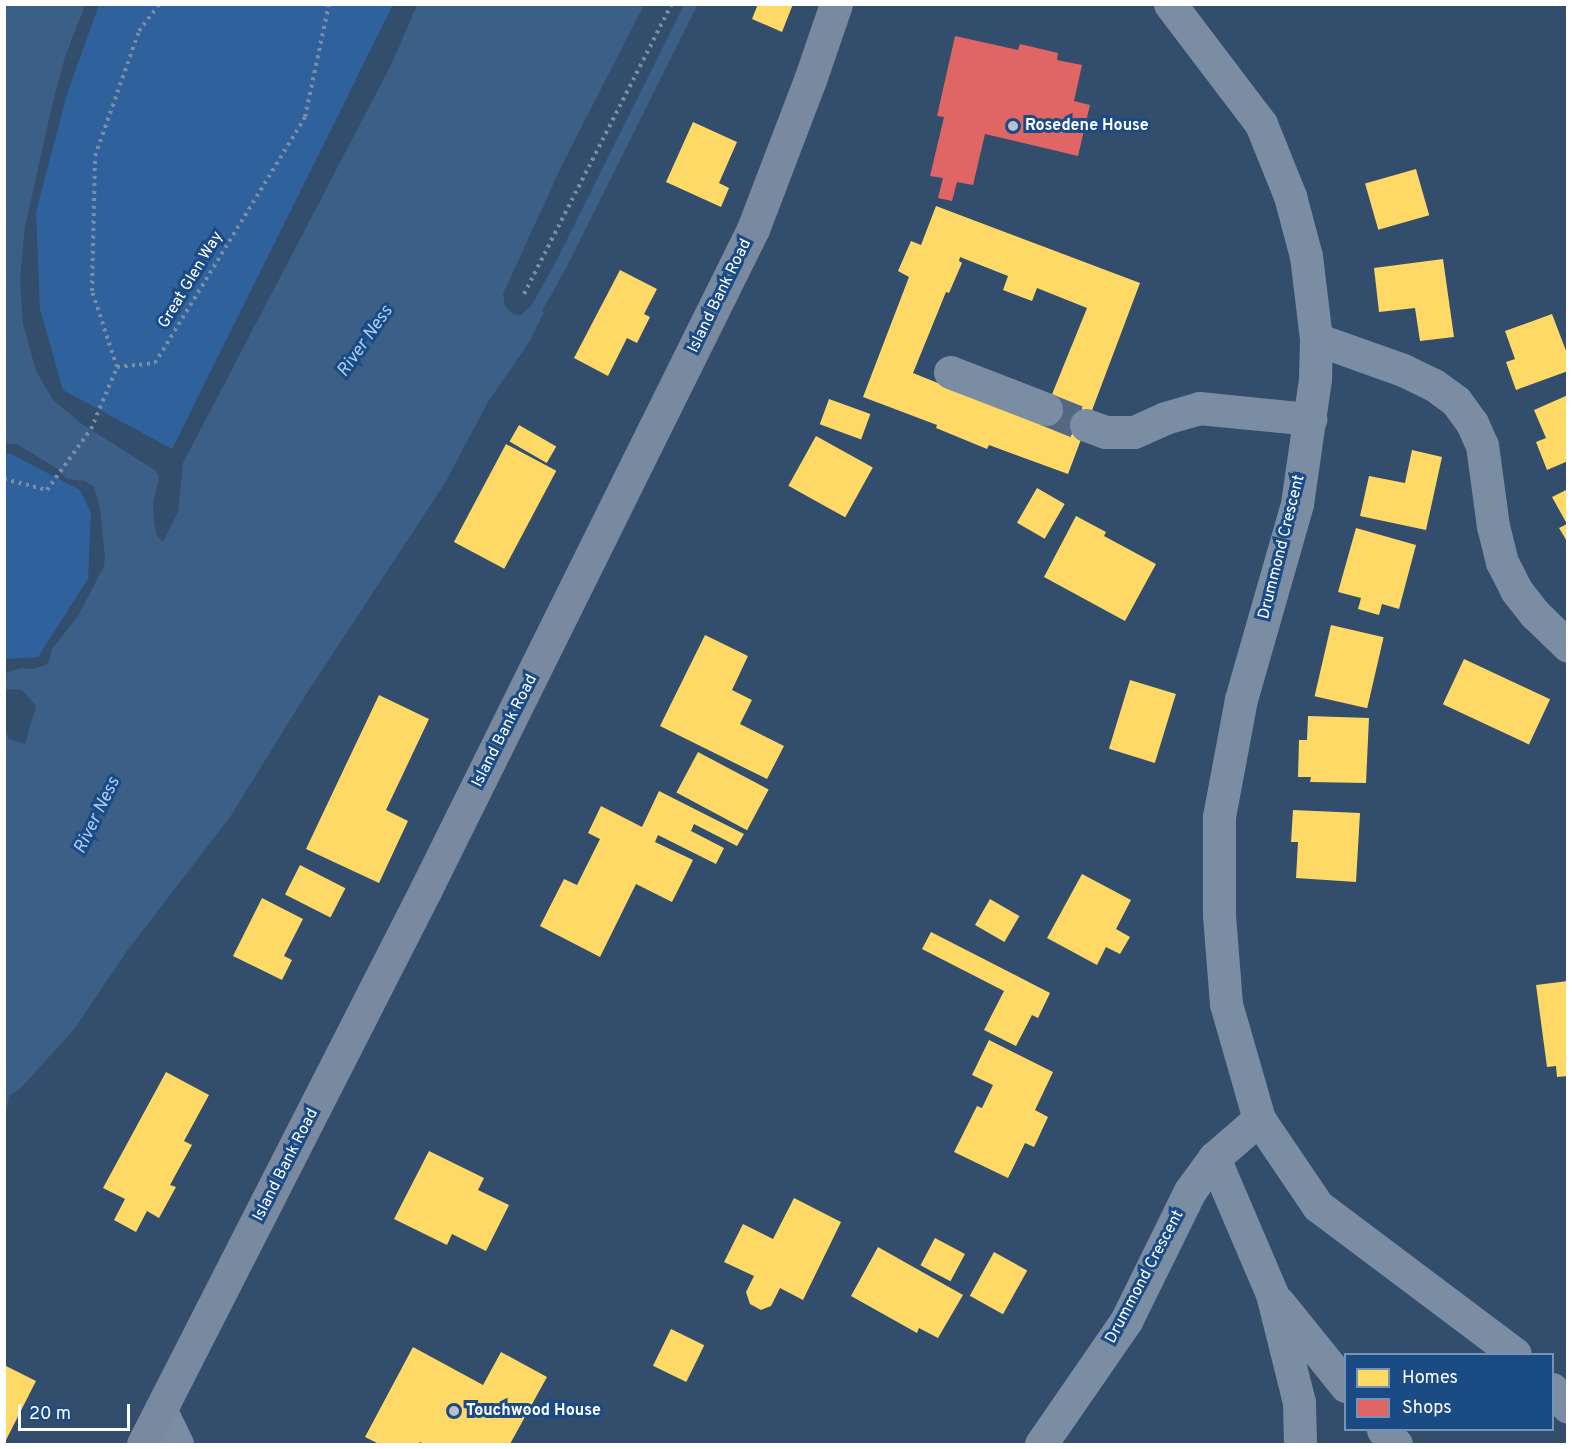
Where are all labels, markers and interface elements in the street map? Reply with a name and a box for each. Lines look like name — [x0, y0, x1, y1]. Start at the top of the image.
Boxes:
place label: Rosedene House — [1025, 116, 1149, 136]
marker: Rosedene House — [1006, 119, 1020, 133]
street label: Great Glen Way — [154, 228, 228, 332]
street label: Island Bank Road — [684, 236, 756, 356]
water label: River Ness — [334, 302, 398, 382]
street label: Drummond Crescent — [1255, 473, 1309, 621]
street label: Island Bank Road — [468, 671, 542, 791]
water label: River Ness — [70, 774, 126, 858]
street label: Island Bank Road — [249, 1105, 323, 1225]
street label: Drummond Crescent — [1102, 1207, 1188, 1347]
legend — [1344, 1353, 1554, 1431]
text: Homes — [1402, 1367, 1458, 1390]
scale bar — [21, 1392, 134, 1430]
text: Shops — [1402, 1397, 1452, 1420]
place label: Touchwood House — [466, 1401, 601, 1421]
text: 20 m — [29, 1403, 71, 1426]
marker: Touchwood House — [447, 1404, 461, 1418]

